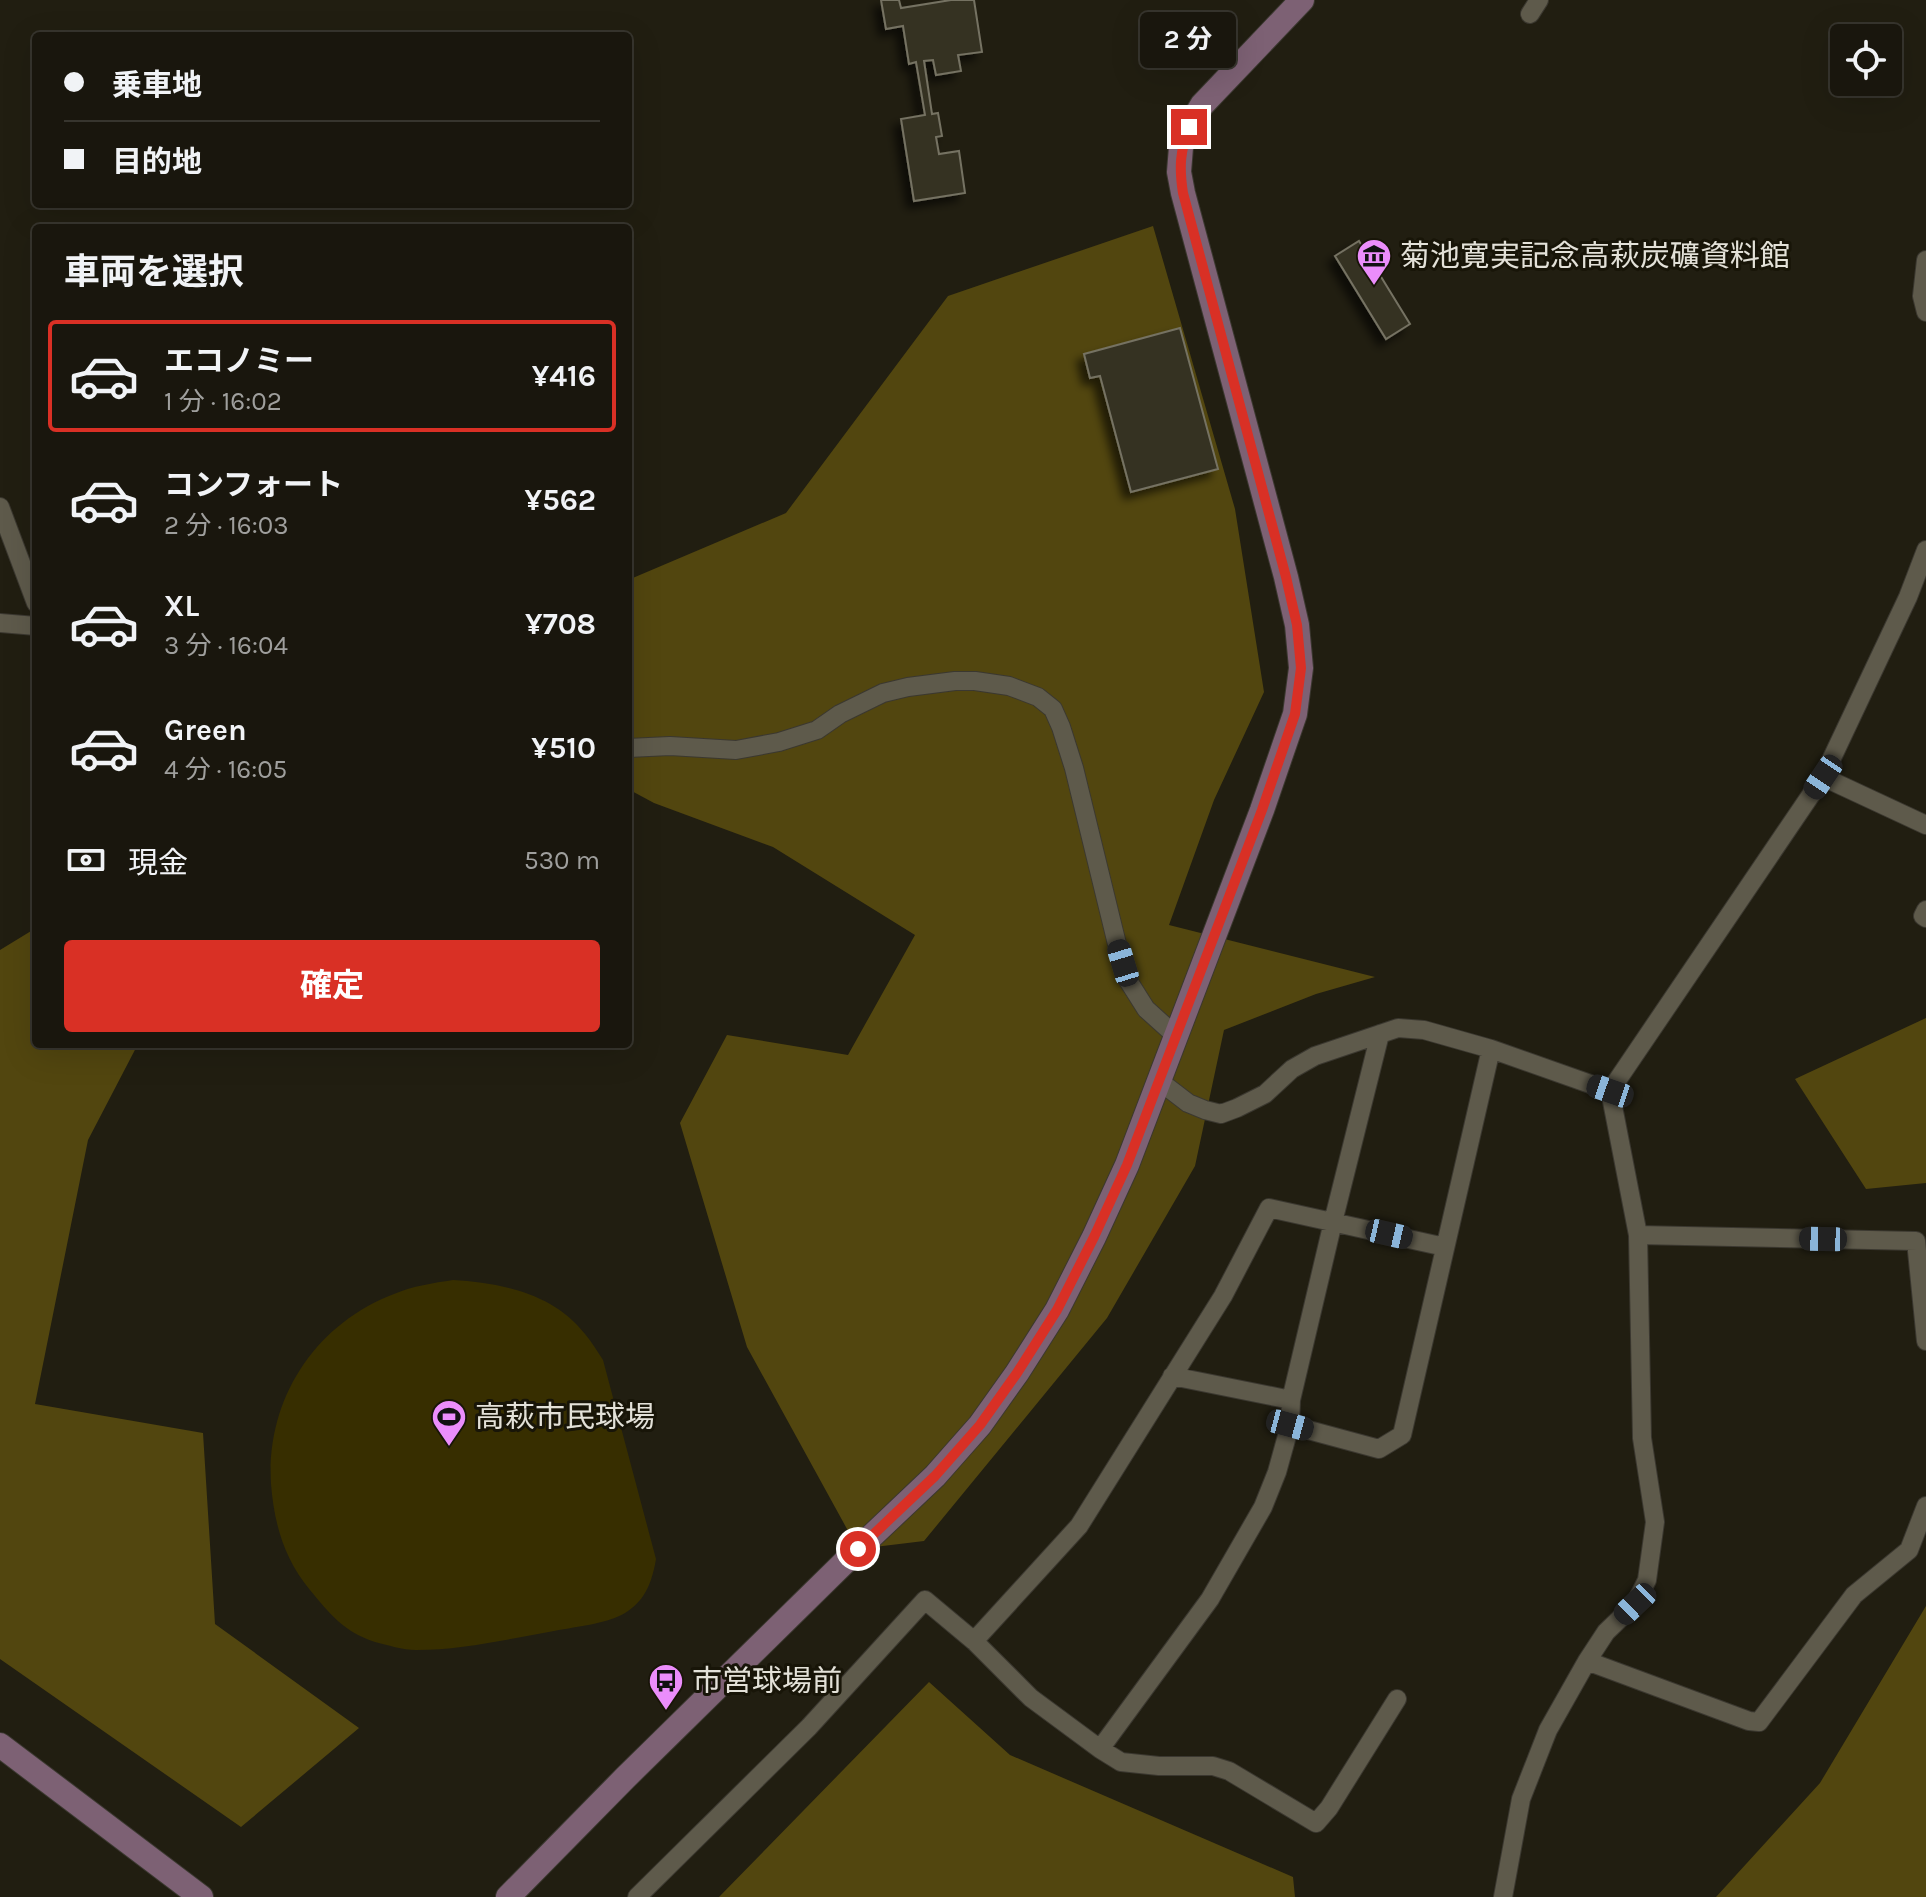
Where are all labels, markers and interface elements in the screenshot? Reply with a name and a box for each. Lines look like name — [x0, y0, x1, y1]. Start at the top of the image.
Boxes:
callout: 2 分 — [1141, 11, 1237, 67]
text: 2 分 — [1164, 24, 1212, 55]
map controls — [1830, 24, 1902, 96]
button: locate — [1830, 24, 1902, 96]
text: 乗車地 — [112, 67, 202, 103]
route end — [1171, 109, 1207, 145]
text: 目的地 — [112, 144, 202, 180]
museum icon: 菊池寛実記念高萩炭礦資料館 — [1355, 237, 1393, 287]
place label: 菊池寛実記念高萩炭礦資料館 — [1400, 238, 1790, 274]
text: 車両を選択 — [64, 251, 244, 293]
icon: car — [68, 340, 140, 412]
text: エコノミー — [164, 343, 314, 379]
text: ¥416 — [532, 358, 596, 394]
text: 1 分 · 16:02 — [164, 386, 282, 417]
icon: car — [68, 464, 140, 536]
text: コンフォート — [164, 467, 343, 503]
text: ¥562 — [525, 482, 596, 518]
text: 2 分 · 16:03 — [164, 510, 289, 541]
icon: car — [68, 588, 140, 660]
text: XL — [164, 588, 199, 624]
text: ¥708 — [525, 606, 596, 642]
text: 3 分 · 16:04 — [164, 630, 288, 661]
icon: car — [68, 712, 140, 784]
text: Green — [164, 712, 247, 748]
text: ¥510 — [531, 730, 596, 766]
car — [1800, 750, 1846, 804]
text: 4 分 · 16:05 — [164, 754, 287, 785]
icon: cash — [64, 838, 108, 882]
text: 現金 — [128, 845, 188, 881]
text: 530 m — [524, 845, 600, 876]
car — [1105, 937, 1141, 989]
button: 確定 — [64, 940, 600, 1032]
car — [1583, 1072, 1637, 1110]
car — [1363, 1217, 1415, 1251]
car — [1799, 1227, 1847, 1251]
sports icon: 高萩市民球場 — [430, 1398, 468, 1448]
place label: 高萩市民球場 — [475, 1399, 655, 1435]
car — [1264, 1407, 1316, 1443]
route start — [840, 1531, 876, 1567]
car — [1609, 1579, 1661, 1629]
bus stop icon: 市営球場前 — [647, 1662, 685, 1712]
place label: 市営球場前 — [692, 1663, 842, 1699]

